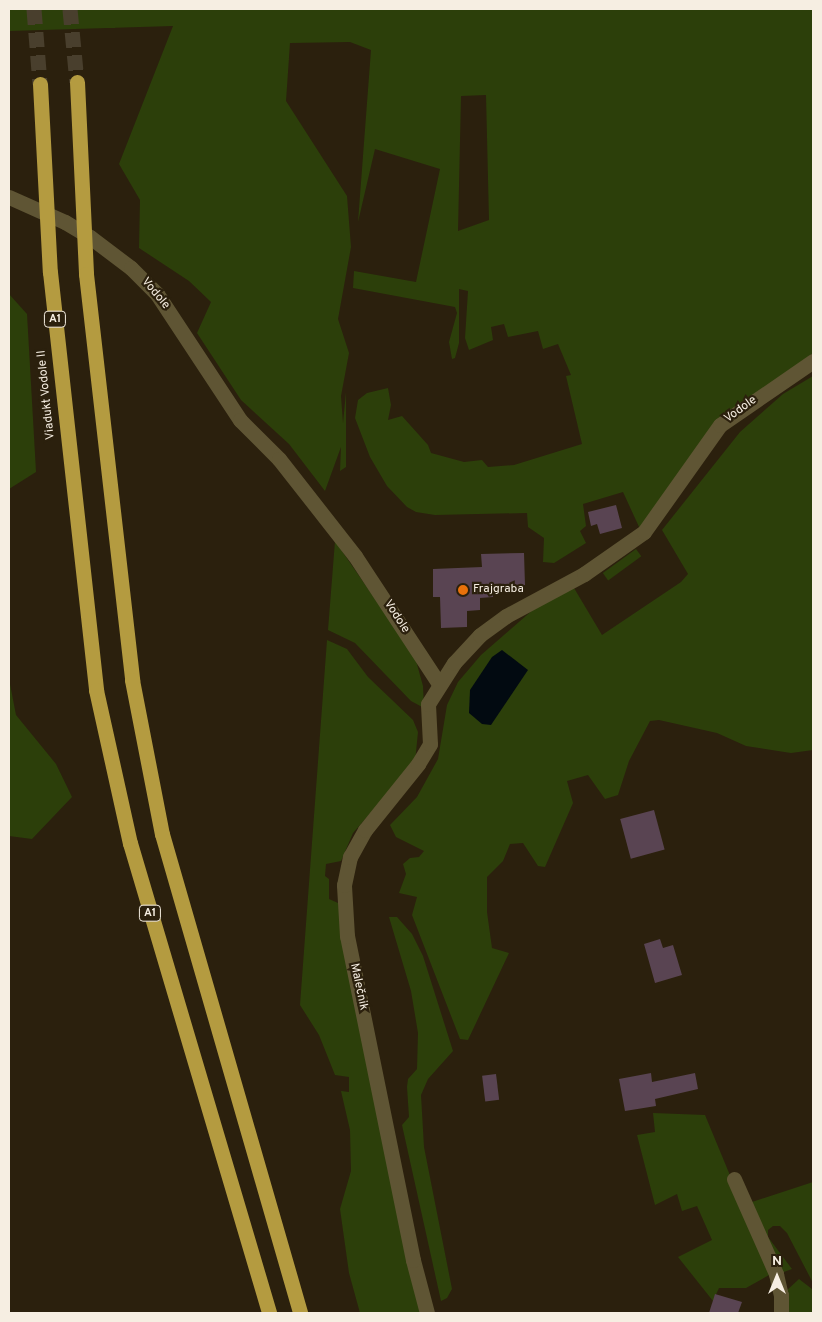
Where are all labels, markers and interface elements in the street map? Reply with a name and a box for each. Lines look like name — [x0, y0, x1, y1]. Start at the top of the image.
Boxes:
street label: Vodole — [138, 275, 172, 313]
road number: A1 — [44, 310, 66, 328]
street label: Viadukt Vodole II — [35, 349, 59, 441]
street label: Vodole — [722, 393, 760, 427]
place label: Frajgraba — [473, 583, 524, 597]
marker: Frajgraba — [457, 584, 469, 596]
street label: Vodole — [380, 598, 412, 636]
road number: A1 — [139, 904, 161, 921]
street label: Malečnik — [346, 962, 370, 1012]
north arrow — [752, 1252, 802, 1302]
text: N — [772, 1253, 782, 1270]

